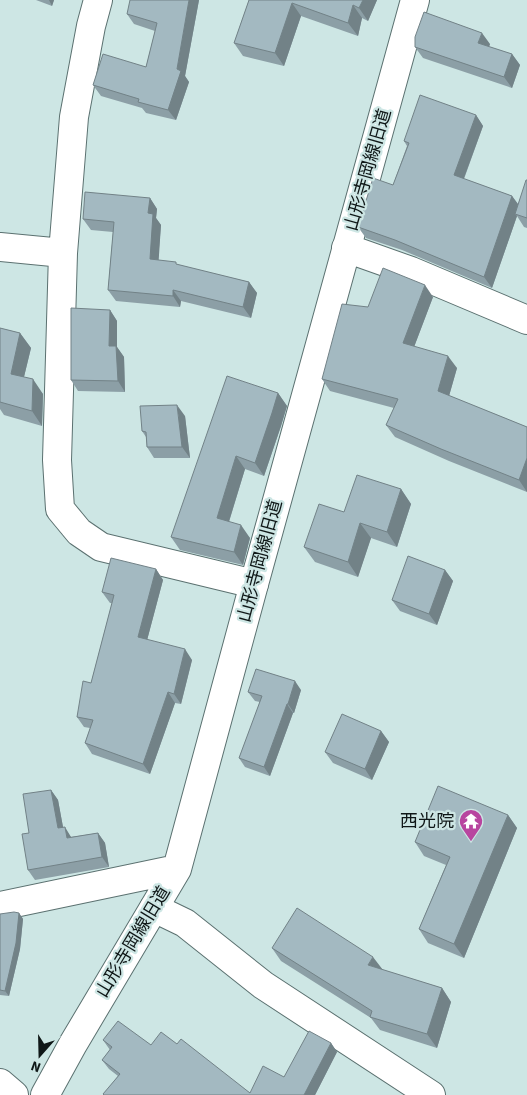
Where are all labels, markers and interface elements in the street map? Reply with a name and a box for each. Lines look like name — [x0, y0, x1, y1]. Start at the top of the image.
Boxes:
street label: 山形寺岡線旧道 — [339, 106, 397, 234]
street label: 山形寺岡線旧道 — [232, 497, 288, 625]
temple icon: 西光院 — [458, 808, 484, 842]
place label: 西光院 — [400, 809, 454, 834]
street label: 山形寺岡線旧道 — [90, 882, 176, 1002]
north arrow — [15, 1030, 65, 1080]
text: N — [28, 1055, 44, 1077]

